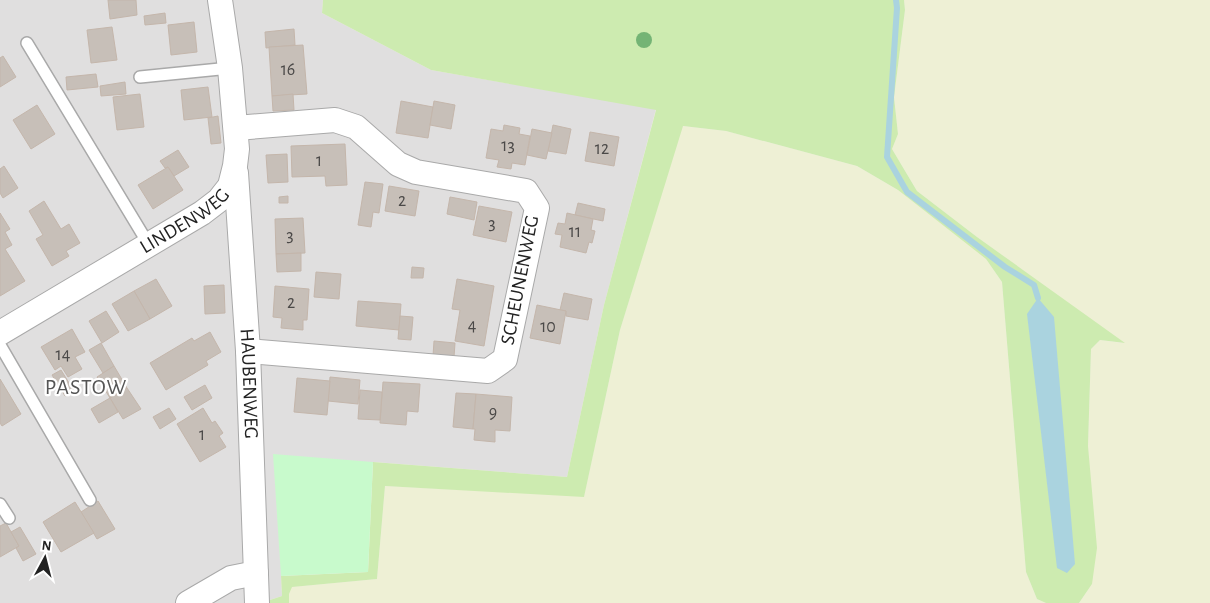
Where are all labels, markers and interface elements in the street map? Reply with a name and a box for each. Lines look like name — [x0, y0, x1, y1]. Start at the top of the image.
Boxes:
house number: 16 — [281, 61, 295, 79]
house number: 13 — [501, 137, 515, 155]
house number: 12 — [595, 140, 609, 158]
house number: 1 — [316, 152, 322, 170]
street label: LINDENWEG — [137, 185, 234, 257]
house number: 2 — [398, 192, 406, 210]
street label: SCHEUNENWEG — [498, 214, 542, 346]
house number: 3 — [488, 215, 496, 233]
house number: 11 — [569, 223, 581, 241]
house number: 3 — [286, 227, 294, 245]
house number: 2 — [287, 294, 295, 312]
house number: 4 — [468, 317, 477, 335]
house number: 10 — [540, 318, 556, 336]
street label: HAUBENWEG — [237, 328, 261, 439]
house number: 14 — [56, 346, 71, 364]
district label: PASTOW — [45, 376, 127, 398]
house number: 9 — [489, 404, 497, 422]
house number: 1 — [199, 426, 205, 444]
north arrow — [20, 533, 70, 583]
text: N — [41, 539, 52, 554]

